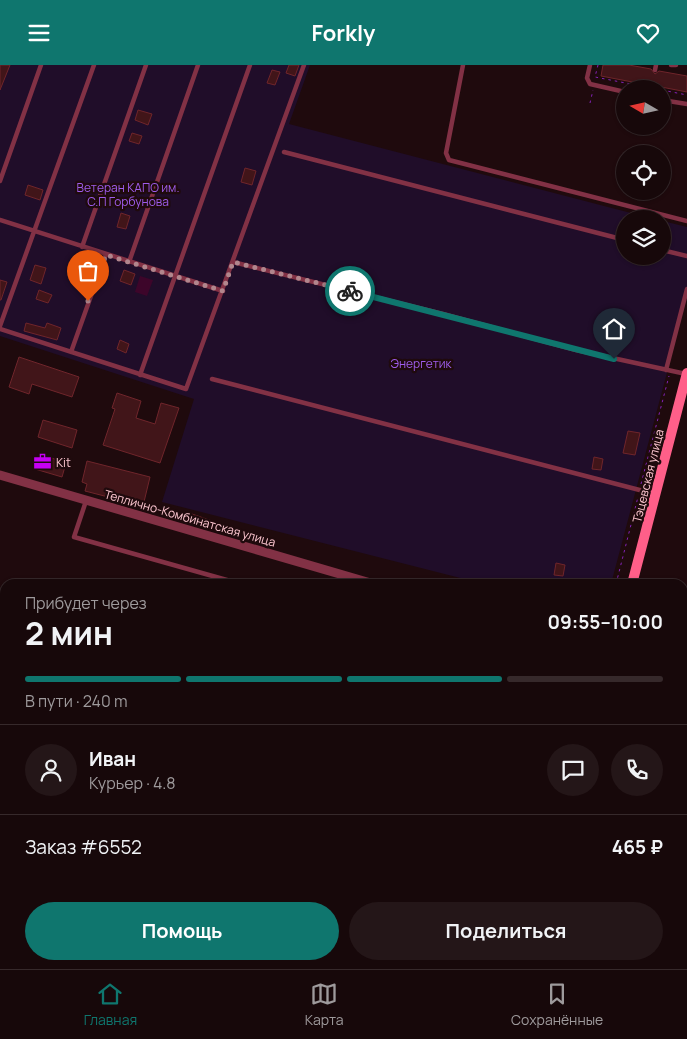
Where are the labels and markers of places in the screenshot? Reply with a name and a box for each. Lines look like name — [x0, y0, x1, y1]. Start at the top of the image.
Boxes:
pin — [67, 250, 109, 301]
pin — [593, 308, 635, 359]
office icon: Kit — [32, 452, 52, 472]
place label: Kit — [56, 454, 71, 471]

